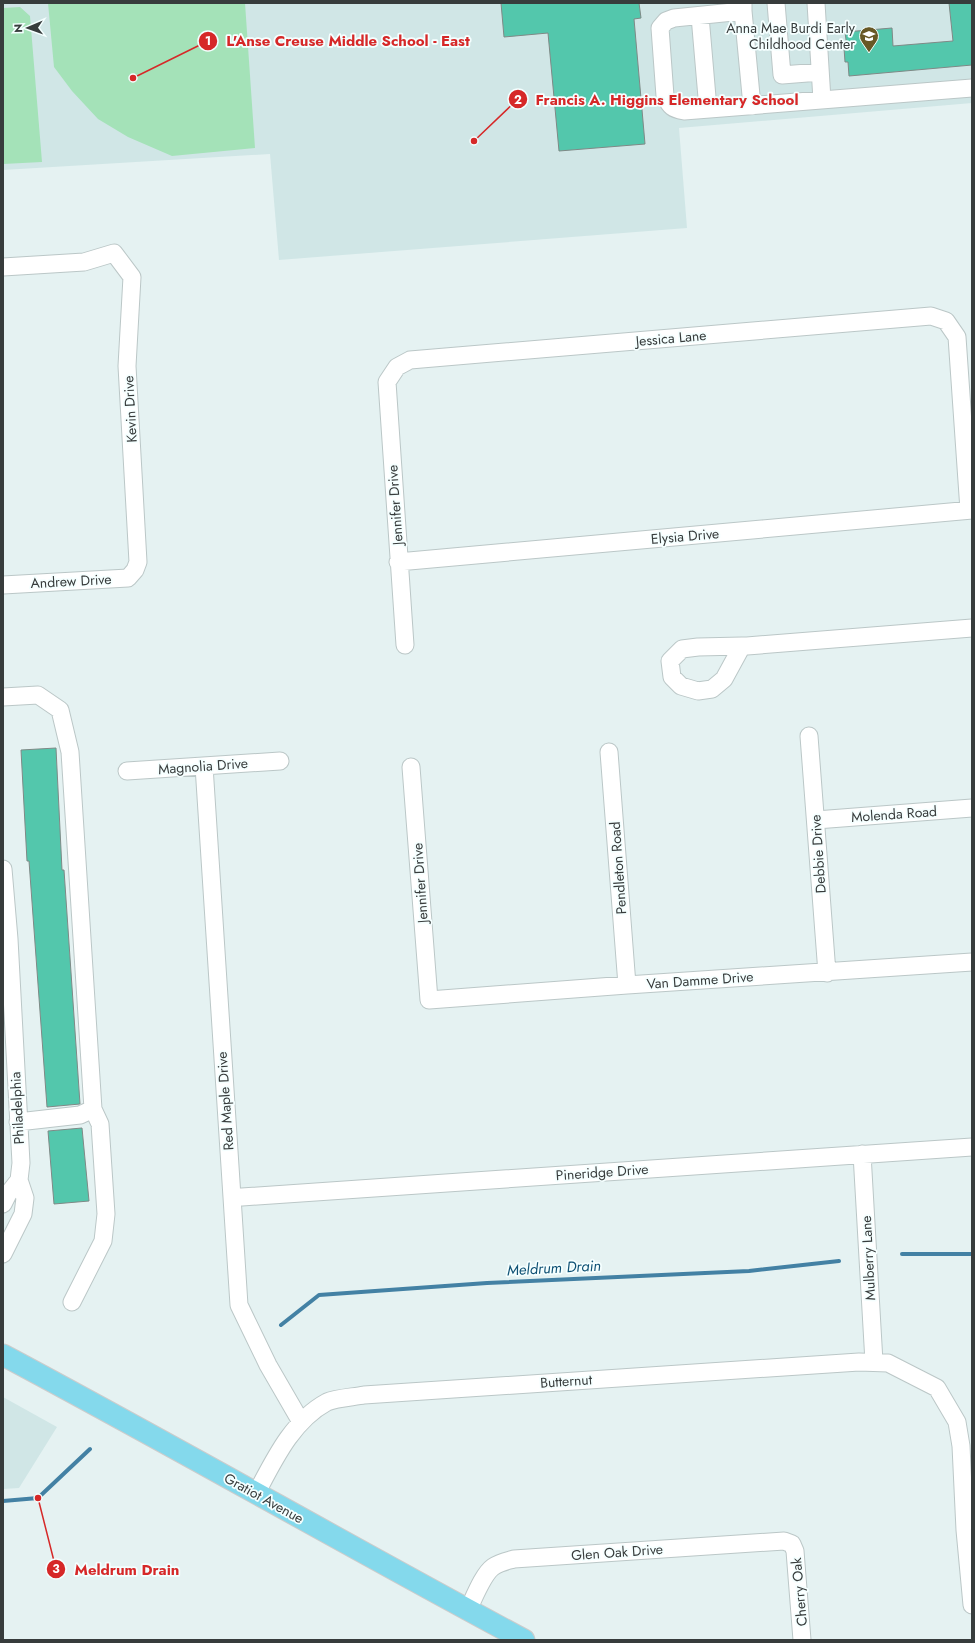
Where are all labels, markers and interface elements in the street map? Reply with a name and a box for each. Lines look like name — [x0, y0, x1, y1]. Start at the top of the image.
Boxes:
north arrow — [8, 8, 48, 48]
place label: Anna Mae Burdi Early Childhood Center — [726, 18, 856, 54]
text: N — [10, 24, 26, 33]
school or university icon: Anna Mae Burdi Early Childhood Center — [858, 25, 880, 53]
callout: L'Anse Creuse Middle School - East — [198, 28, 477, 55]
text: L'Anse Creuse Middle School - East — [226, 30, 470, 52]
text: 1 — [205, 32, 211, 50]
callout: Francis A. Higgins Elementary School — [508, 86, 807, 113]
text: Francis A. Higgins Elementary School — [536, 89, 798, 111]
text: 2 — [514, 91, 522, 109]
street label: Jessica Lane — [633, 325, 707, 351]
street label: Kevin Drive — [118, 375, 142, 443]
street label: Jennifer Drive — [382, 464, 408, 548]
street label: Elysia Drive — [650, 523, 720, 549]
street label: Andrew Drive — [30, 569, 112, 593]
street label: Magnolia Drive — [157, 753, 249, 779]
street label: Molenda Road — [850, 801, 938, 827]
street label: Debbie Drive — [805, 814, 831, 894]
street label: Pendleton Road — [605, 821, 631, 915]
street label: Jennifer Drive — [407, 842, 433, 926]
street label: Van Damme Drive — [646, 966, 754, 994]
street label: Red Maple Drive — [212, 1051, 238, 1151]
street label: Philadelphia — [5, 1071, 29, 1145]
street label: Pineridge Drive — [555, 1159, 649, 1185]
street label: Mulberry Lane — [856, 1215, 880, 1301]
water label: Meldrum Drain — [506, 1255, 602, 1281]
street label: Butternut — [539, 1369, 593, 1393]
street label: Gratiot Avenue — [221, 1468, 307, 1528]
street label: Glen Oak Drive — [570, 1539, 664, 1565]
callout: Meldrum Drain — [46, 1556, 187, 1583]
street label: Cherry Oak — [786, 1556, 812, 1627]
text: Meldrum Drain — [75, 1559, 179, 1581]
text: 3 — [52, 1560, 60, 1578]

